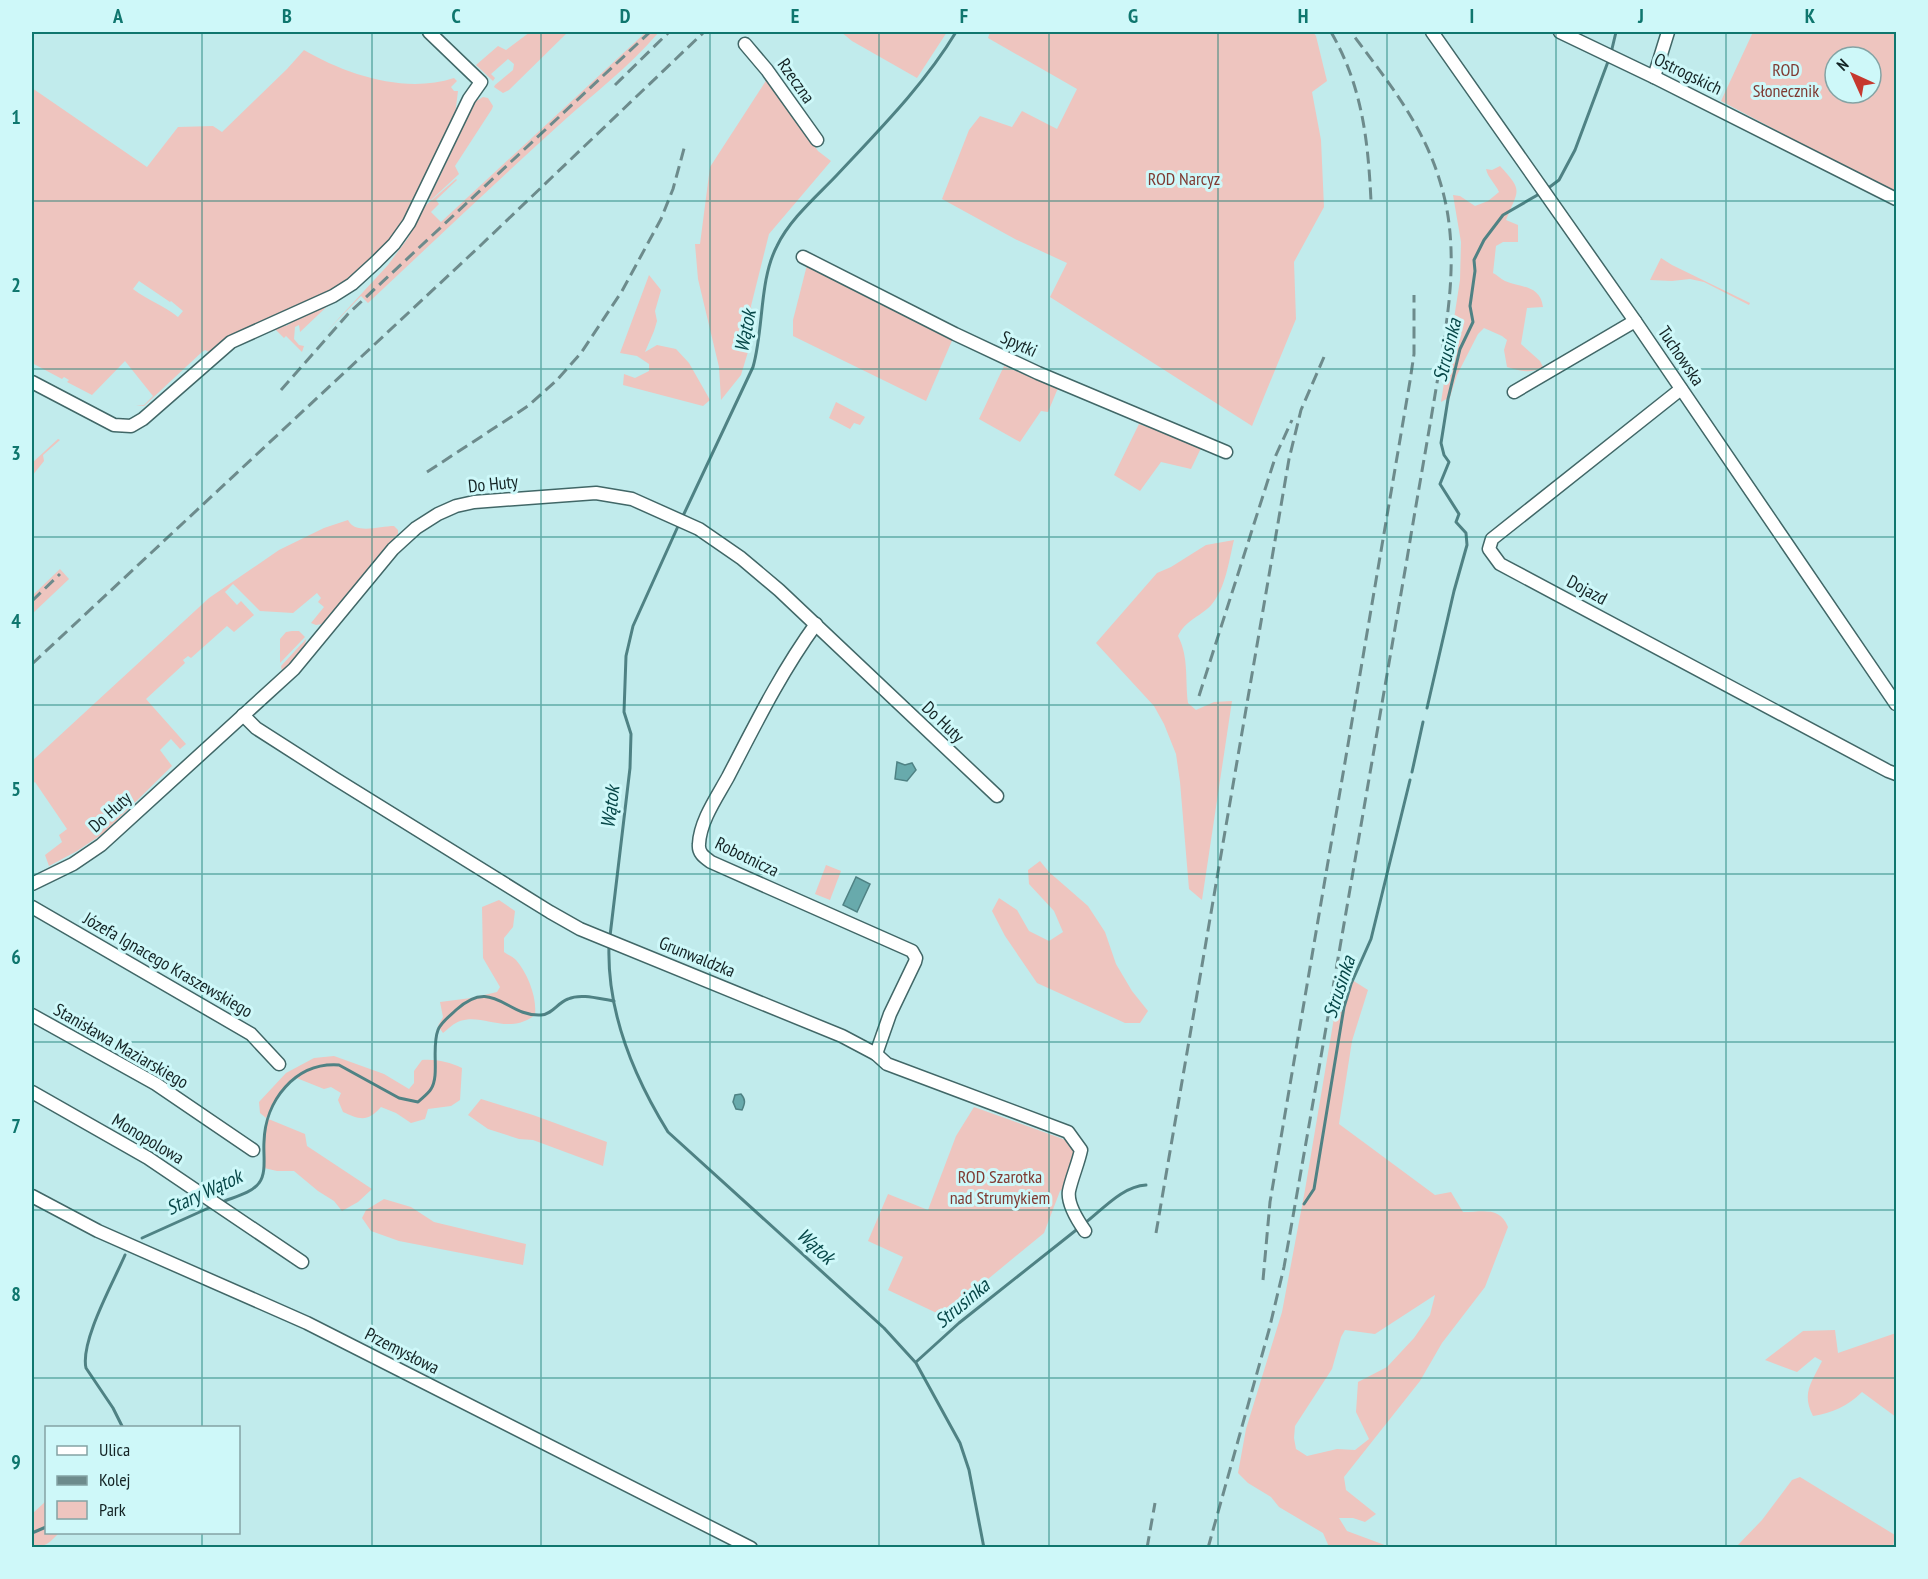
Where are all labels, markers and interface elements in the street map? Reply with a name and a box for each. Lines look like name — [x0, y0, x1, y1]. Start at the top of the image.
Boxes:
text: A — [112, 3, 124, 29]
text: B — [282, 3, 292, 29]
text: C — [451, 3, 461, 29]
text: D — [620, 3, 631, 29]
text: E — [791, 3, 799, 29]
text: F — [960, 3, 968, 29]
text: G — [1128, 3, 1138, 29]
text: H — [1298, 3, 1308, 29]
text: I — [1470, 3, 1474, 29]
text: J — [1637, 3, 1644, 29]
text: K — [1805, 3, 1816, 29]
north arrow — [1823, 45, 1883, 105]
street label: Ostrogskich — [1651, 47, 1726, 100]
street label: Rzeczna — [773, 54, 820, 108]
text: N — [1832, 54, 1853, 75]
park label: ROD Słonecznik — [1753, 58, 1819, 102]
text: 1 — [11, 104, 21, 130]
park label: ROD Narcyz — [1148, 167, 1220, 190]
text: 2 — [11, 272, 21, 298]
water label: Wątok — [728, 305, 762, 354]
water label: Strusinka — [1427, 315, 1468, 384]
street label: Tuchowska — [1653, 321, 1710, 390]
street label: Spytki — [997, 325, 1041, 362]
text: 3 — [11, 440, 21, 466]
street label: Do Huty — [467, 469, 519, 498]
street label: Dojazd — [1563, 569, 1611, 610]
text: 4 — [11, 608, 21, 634]
street label: Do Huty — [917, 696, 970, 747]
text: 5 — [11, 776, 21, 802]
water label: Wątok — [595, 782, 626, 830]
street label: Do Huty — [83, 786, 136, 837]
street label: Robotnicza — [712, 831, 783, 882]
street label: Józefa Ignacego Kraszewskiego — [79, 906, 257, 1023]
street label: Grunwaldzka — [656, 931, 739, 982]
text: 6 — [11, 944, 21, 970]
water label: Strusinka — [1317, 952, 1362, 1021]
street label: Stanisława Maziarskiego — [50, 998, 193, 1094]
street label: Monopolowa — [108, 1108, 189, 1169]
text: 7 — [11, 1113, 21, 1139]
water label: Stary Wątok — [162, 1162, 248, 1221]
park label: ROD Szarotka nad Strumykiem — [950, 1165, 1050, 1209]
water label: Wątok — [792, 1222, 842, 1271]
water label: Strusinka — [929, 1272, 996, 1333]
text: 8 — [11, 1281, 21, 1307]
street label: Przemysłowa — [361, 1322, 443, 1379]
legend — [45, 1426, 240, 1534]
text: Ulica — [99, 1438, 130, 1461]
text: 9 — [11, 1449, 21, 1475]
text: Kolej — [99, 1468, 130, 1491]
text: Park — [99, 1498, 126, 1521]

